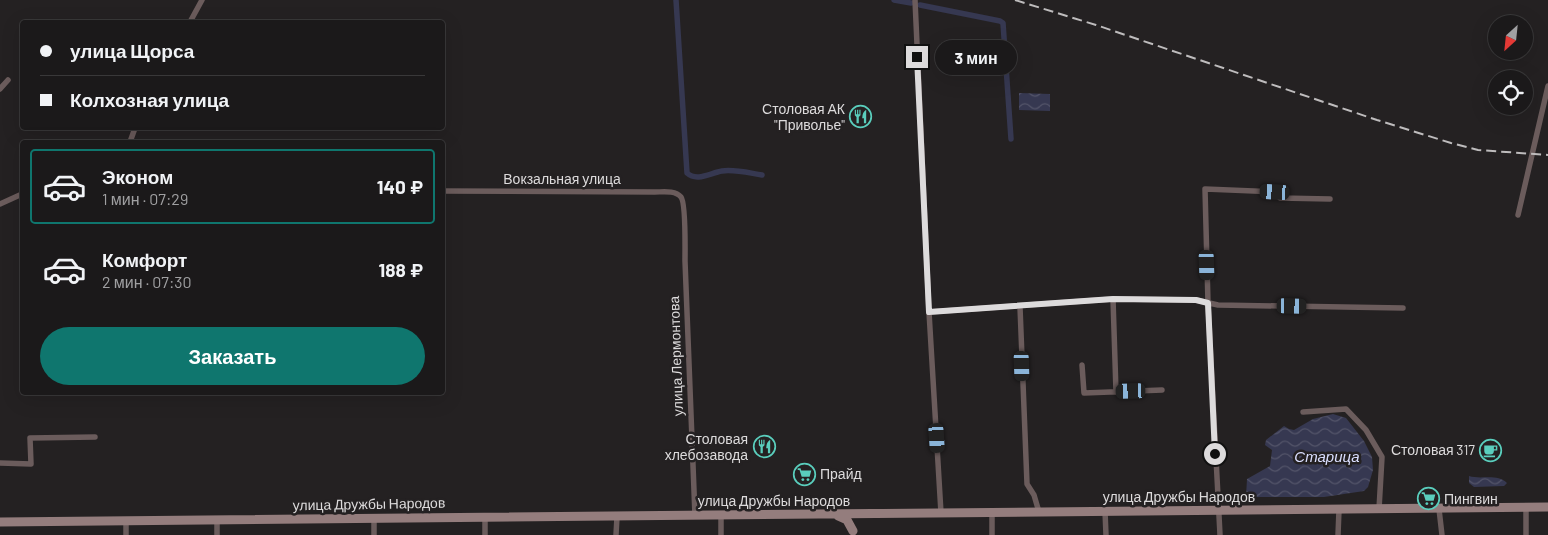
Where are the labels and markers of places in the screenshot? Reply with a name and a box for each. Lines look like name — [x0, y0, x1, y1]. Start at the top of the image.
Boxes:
place label: Столовая АК "Приволье" — [762, 100, 846, 133]
restaurant icon: Столовая АК "Приволье" — [849, 105, 873, 129]
place label: Столовая хлебозавода — [665, 430, 748, 463]
restaurant icon: Столовая хлебозавода — [752, 435, 776, 459]
cafe icon: Столовая 317 — [1479, 438, 1503, 462]
place label: Столовая 317 — [1391, 441, 1475, 458]
supermarket icon: Прайд — [792, 462, 816, 486]
place label: Прайд — [820, 465, 862, 482]
supermarket icon: Пингвин — [1416, 487, 1440, 511]
place label: Пингвин — [1444, 490, 1498, 507]

